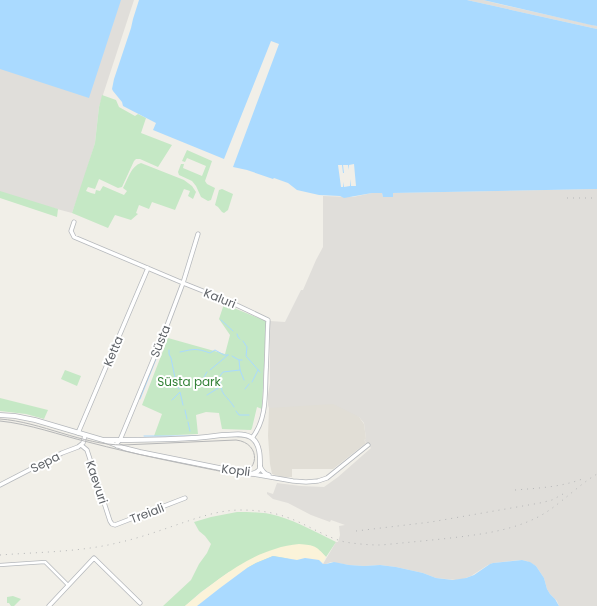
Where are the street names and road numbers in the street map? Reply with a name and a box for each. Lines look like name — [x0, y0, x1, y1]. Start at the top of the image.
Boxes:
street label: Kaluri — [201, 284, 239, 312]
street label: Süsta — [146, 322, 174, 360]
street label: Ketta — [99, 333, 127, 369]
street label: Sepa — [27, 447, 63, 477]
street label: Kaevuri — [82, 458, 112, 506]
street label: Kopli — [221, 460, 251, 480]
street label: Treiali — [127, 499, 167, 527]

